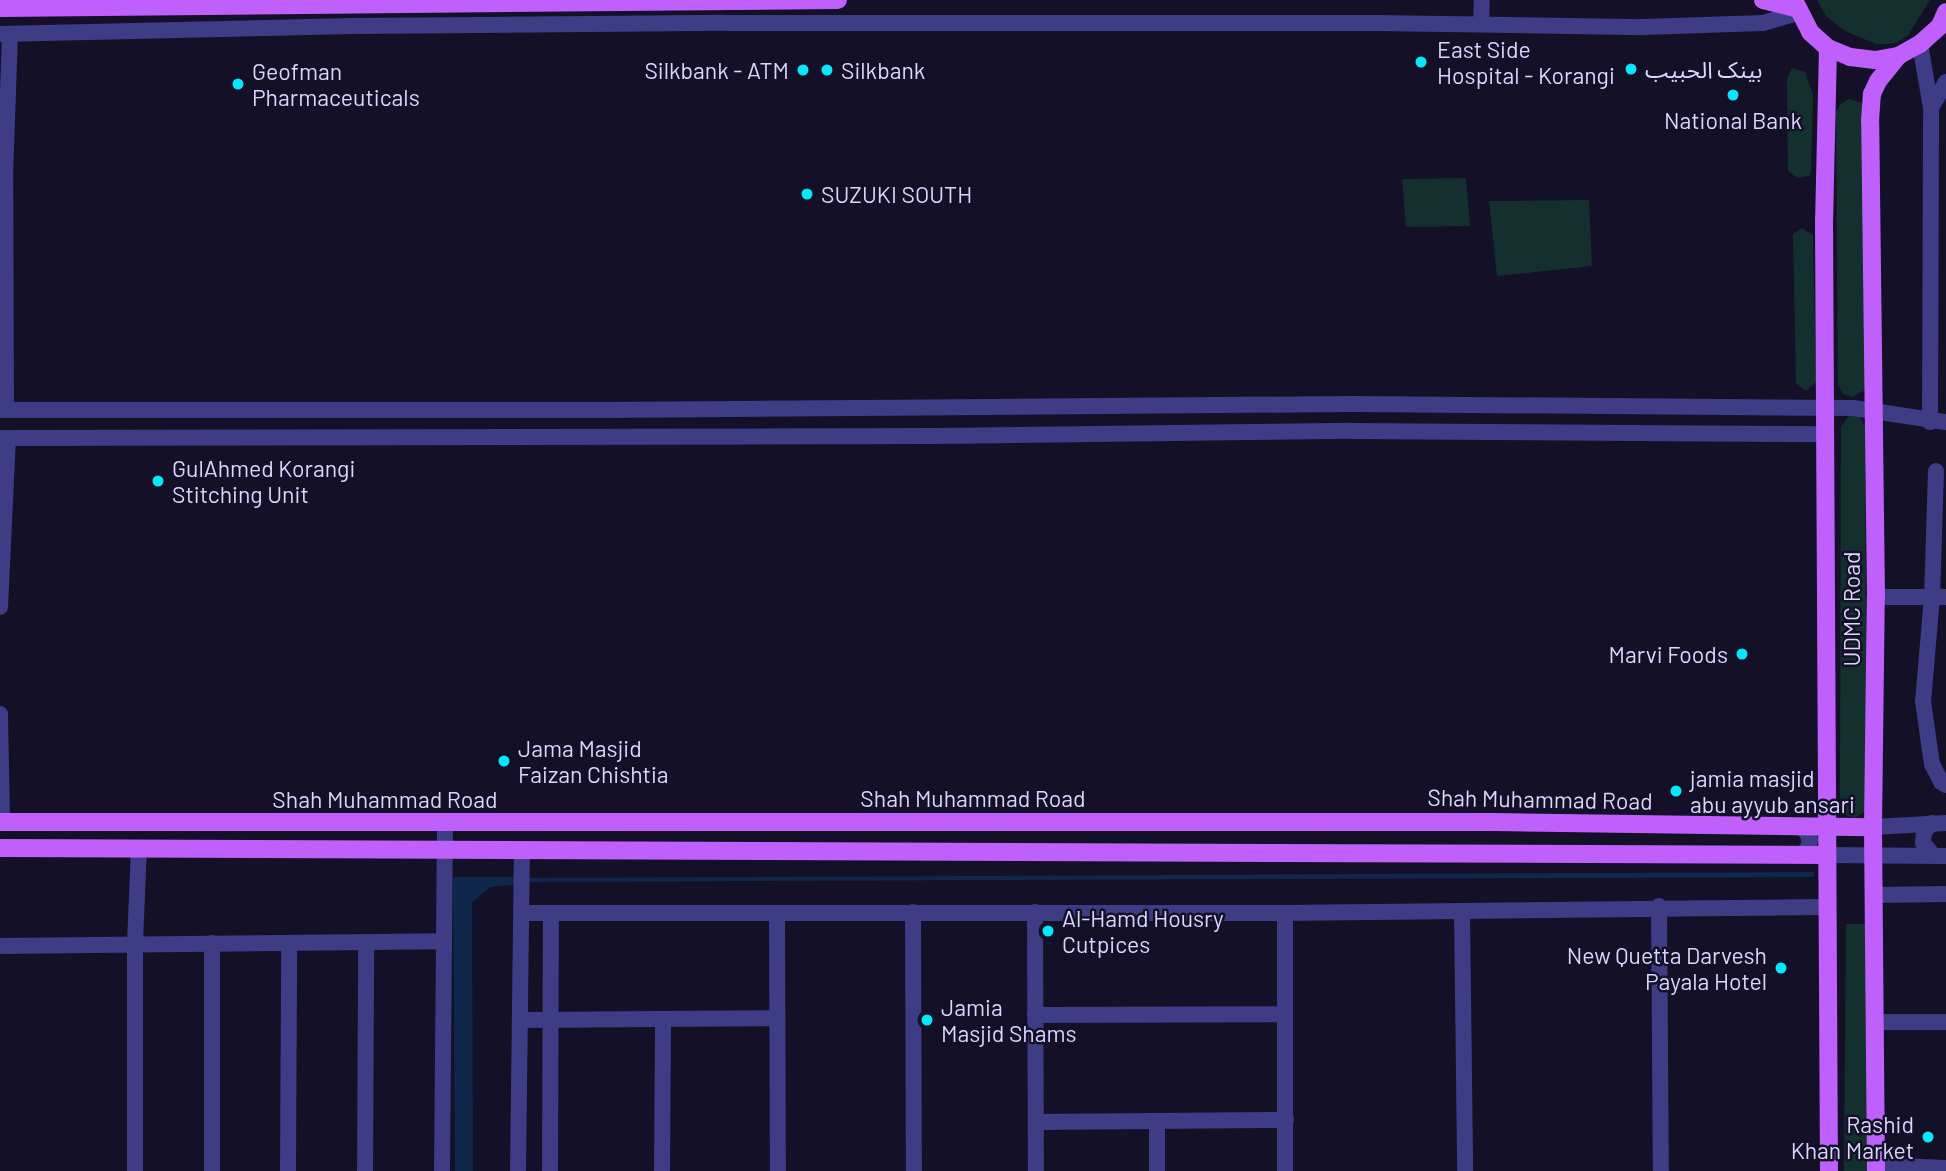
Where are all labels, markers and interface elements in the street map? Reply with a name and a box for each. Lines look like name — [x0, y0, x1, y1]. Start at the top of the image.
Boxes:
place label: East Side Hospital - Korangi — [1437, 35, 1615, 89]
marker: East Side Hospital - Korangi — [1411, 52, 1431, 72]
place label: بينک الحبيب — [1645, 55, 1762, 83]
place label: Silkbank - ATM — [644, 56, 789, 84]
place label: Silkbank — [841, 56, 925, 84]
place label: Geofman Pharmaceuticals — [252, 57, 420, 111]
marker: بينک الحبيب — [1623, 61, 1639, 77]
marker: Silkbank - ATM — [795, 62, 811, 78]
marker: Silkbank — [819, 62, 835, 78]
marker: Geofman Pharmaceuticals — [230, 76, 246, 92]
marker: National Bank — [1725, 87, 1741, 103]
place label: National Bank — [1664, 106, 1802, 134]
place label: SUZUKI SOUTH — [821, 180, 972, 208]
marker: SUZUKI SOUTH — [799, 186, 815, 202]
place label: GulAhmed Korangi Stitching Unit — [172, 454, 355, 508]
marker: GulAhmed Korangi Stitching Unit — [150, 473, 166, 489]
street label: UDMC Road — [1837, 552, 1865, 666]
place label: Marvi Foods — [1609, 640, 1728, 668]
marker: Marvi Foods — [1734, 646, 1750, 662]
place label: Jama Masjid Faizan Chishtia — [518, 734, 669, 788]
marker: Jama Masjid Faizan Chishtia — [496, 753, 512, 769]
place label: jamia masjid abu ayyub ansari — [1690, 764, 1855, 818]
street label: Shah Muhammad Road — [1427, 783, 1653, 815]
marker: jamia masjid abu ayyub ansari — [1668, 783, 1684, 799]
street label: Shah Muhammad Road — [860, 784, 1086, 812]
street label: Shah Muhammad Road — [272, 785, 498, 813]
place label: Al-Hamd Housry Cutpices — [1062, 904, 1224, 958]
marker: Al-Hamd Housry Cutpices — [1040, 923, 1056, 939]
place label: New Quetta Darvesh Payala Hotel — [1567, 941, 1767, 995]
marker: New Quetta Darvesh Payala Hotel — [1773, 960, 1789, 976]
place label: Jamia Masjid Shams — [941, 993, 1077, 1047]
marker: Jamia Masjid Shams — [919, 1012, 935, 1028]
place label: Rashid Khan Market — [1791, 1110, 1914, 1164]
marker: Rashid Khan Market — [1920, 1129, 1936, 1145]

